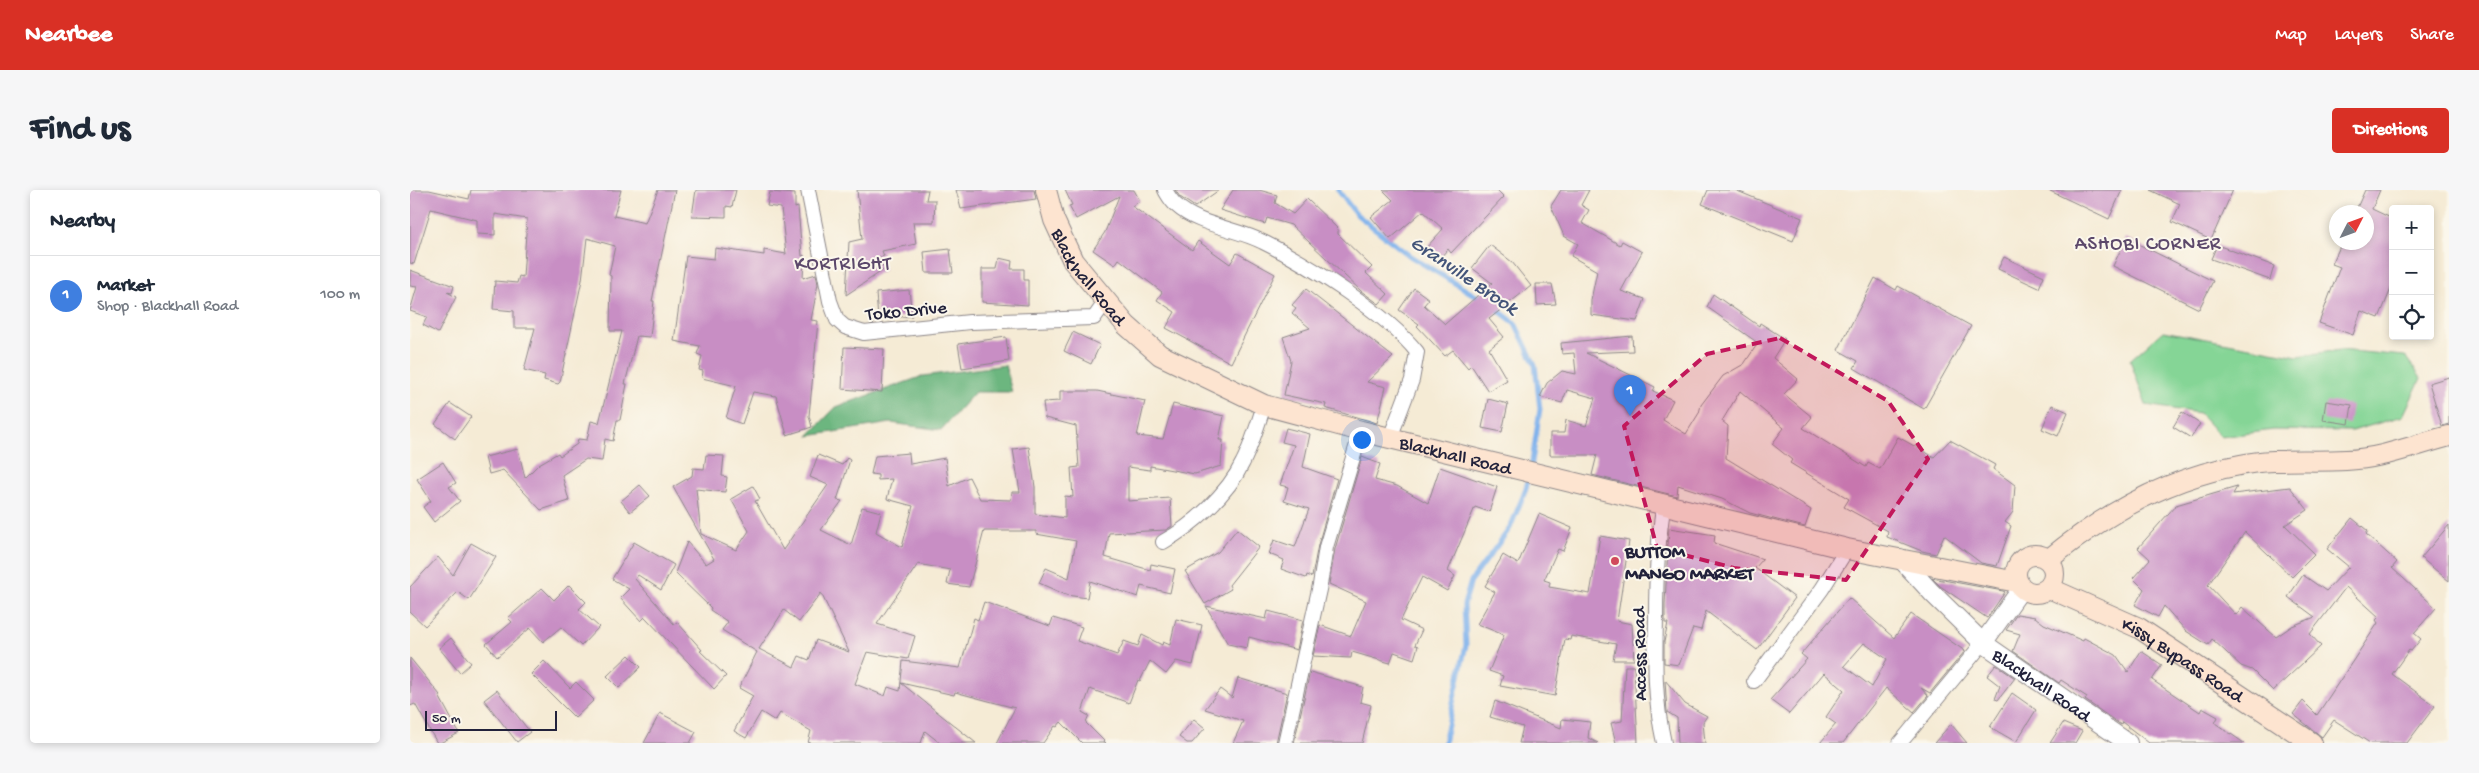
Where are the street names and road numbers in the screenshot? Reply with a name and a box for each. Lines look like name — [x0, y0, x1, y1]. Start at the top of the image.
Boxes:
street label: Blackhall Road — [1044, 224, 1131, 333]
street label: Toko Drive — [864, 297, 948, 328]
street label: Blackhall Road — [1396, 432, 1515, 483]
street label: Access Road — [1629, 605, 1654, 701]
street label: Kissy Bypass Road — [2117, 614, 2248, 710]
street label: Blackhall Road — [1986, 644, 2096, 730]

